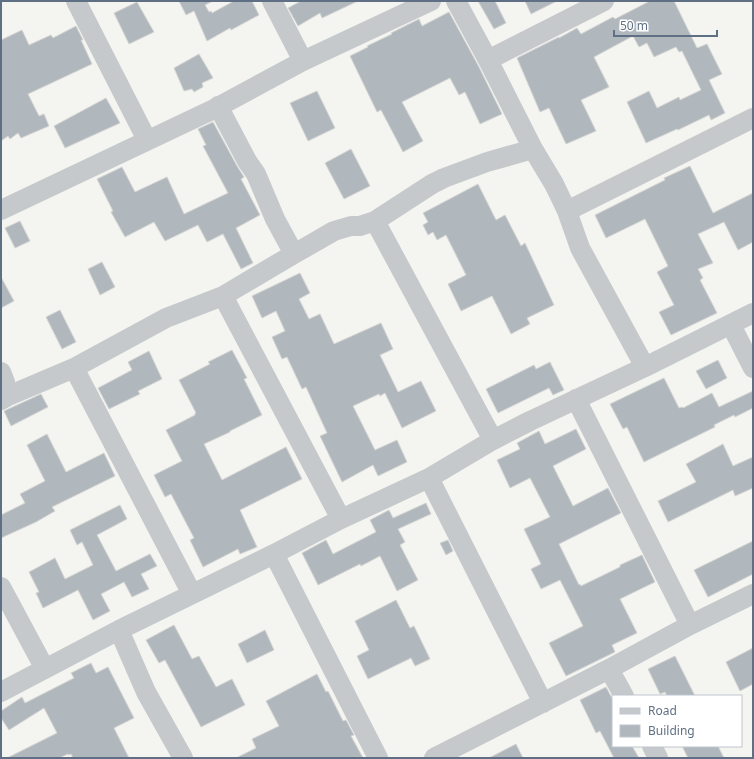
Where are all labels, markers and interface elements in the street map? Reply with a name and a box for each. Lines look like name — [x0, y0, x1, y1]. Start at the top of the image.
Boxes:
scale bar — [614, 12, 717, 38]
text: 50 m — [620, 17, 648, 34]
legend — [612, 695, 742, 747]
text: Road — [648, 702, 677, 719]
text: Building — [648, 722, 695, 739]

